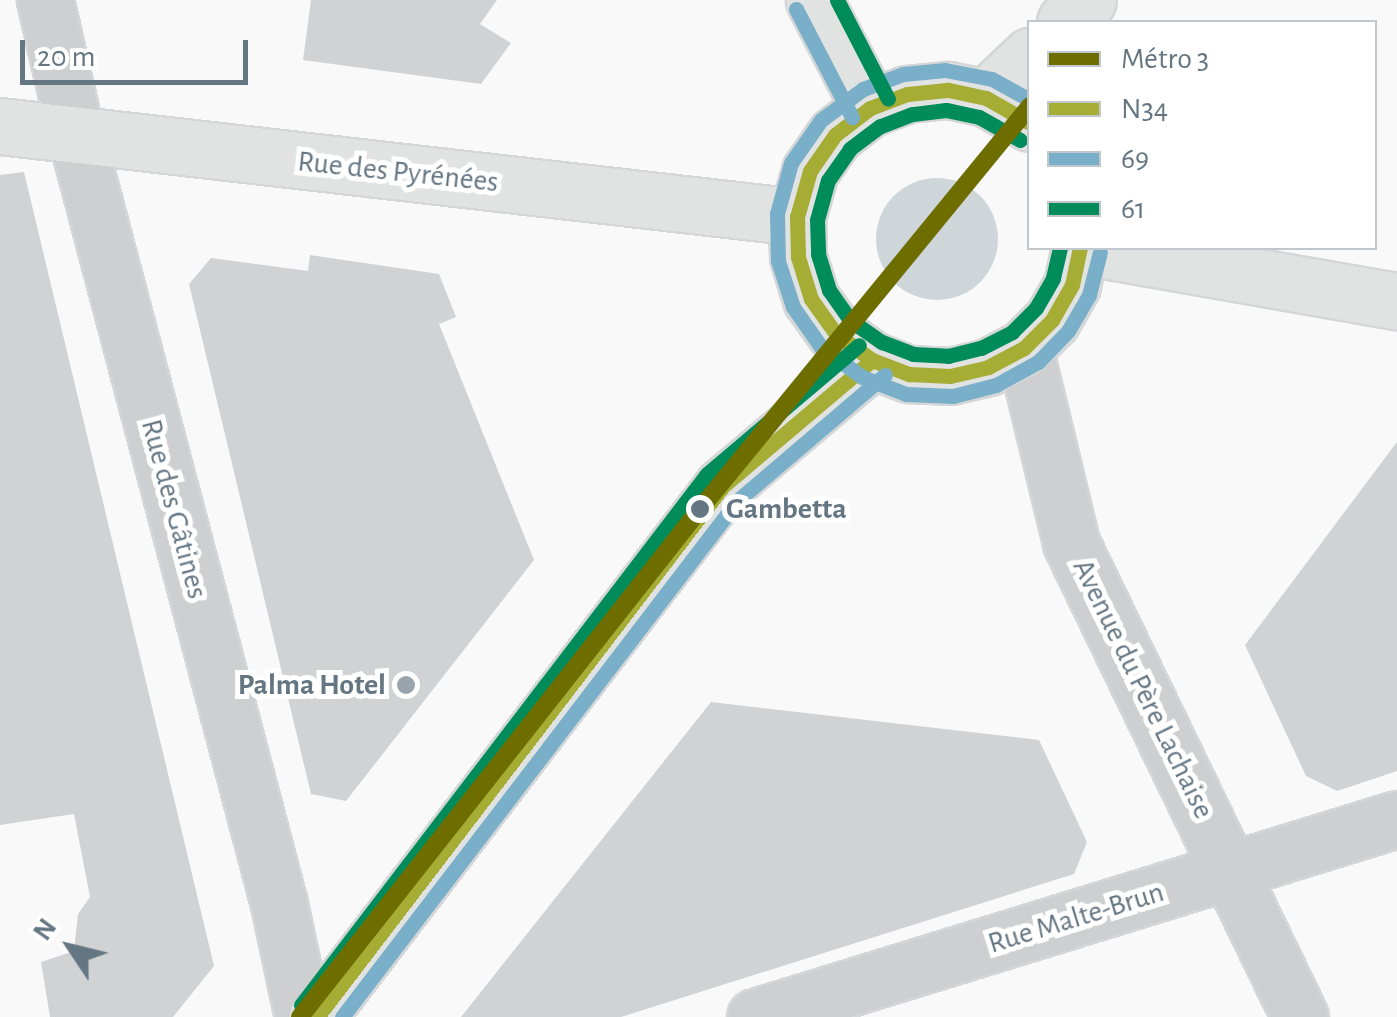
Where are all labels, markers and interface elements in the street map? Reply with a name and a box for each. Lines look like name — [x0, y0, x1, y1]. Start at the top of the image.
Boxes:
scale bar — [25, 20, 252, 82]
legend — [1027, 20, 1377, 250]
text: 20 m — [37, 42, 95, 72]
text: Métro 3 — [1121, 44, 1209, 74]
text: N34 — [1121, 94, 1168, 124]
street label: Rue des Pyrénées — [296, 144, 500, 200]
text: 69 — [1121, 144, 1149, 174]
text: 61 — [1121, 194, 1145, 224]
street label: Rue des Gâtines — [133, 415, 215, 603]
place label: Gambetta — [726, 491, 847, 527]
marker: Gambetta — [683, 492, 717, 526]
street label: Avenue du Père Lachaise — [1065, 553, 1221, 825]
place label: Palma Hotel — [238, 667, 386, 703]
marker: Palma Hotel — [395, 674, 417, 696]
street label: Rue Malte-Brun — [984, 874, 1168, 962]
north arrow — [20, 897, 120, 997]
text: N — [28, 914, 62, 946]

